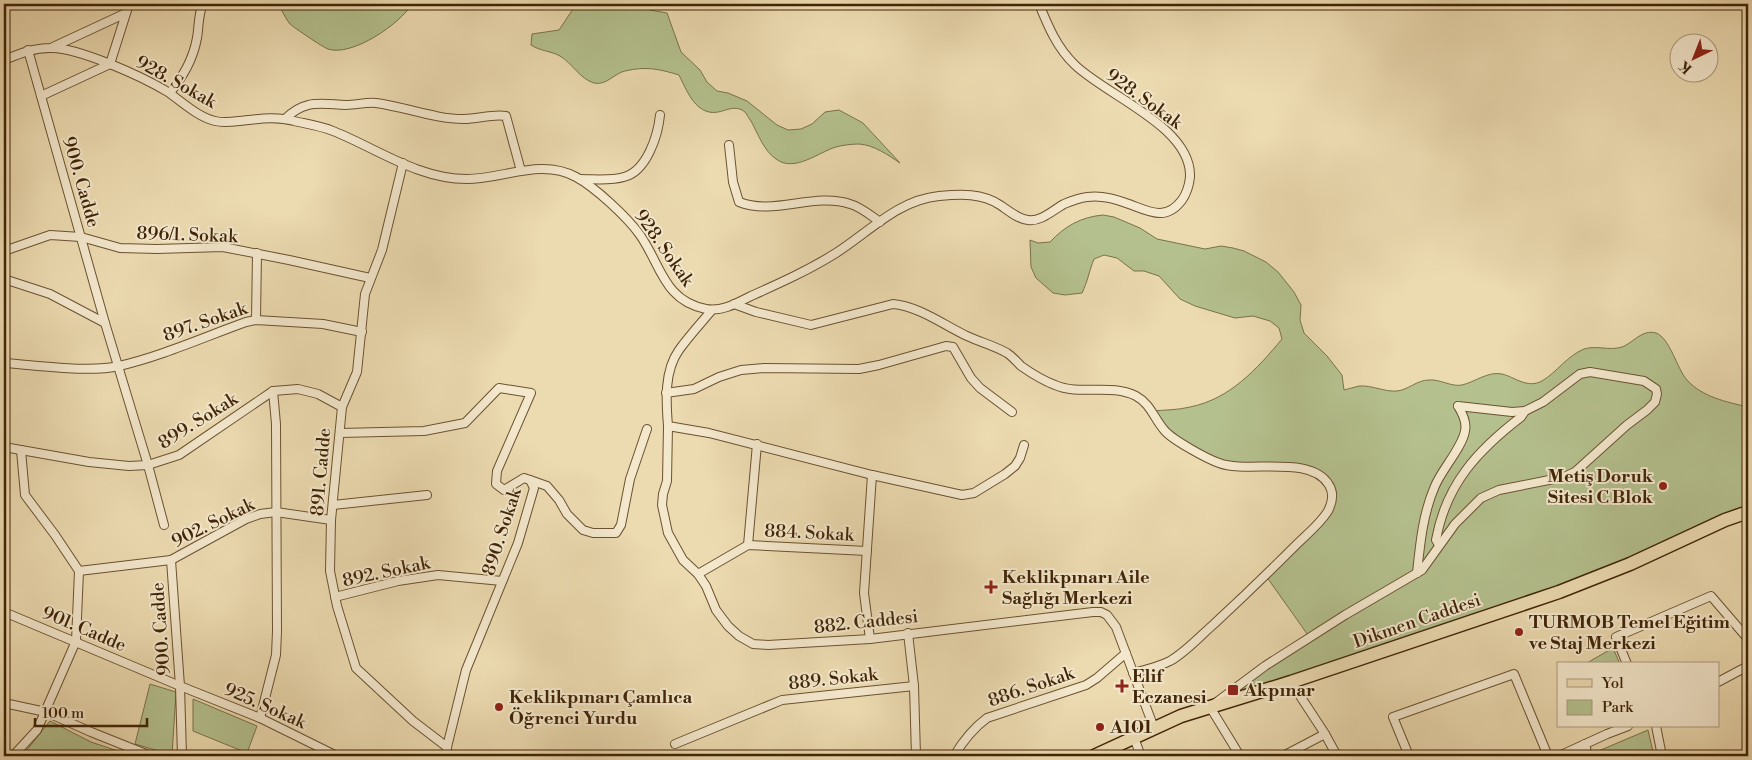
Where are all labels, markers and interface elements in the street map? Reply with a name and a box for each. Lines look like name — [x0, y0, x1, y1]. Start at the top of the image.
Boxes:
north arrow — [1670, 32, 1720, 82]
street label: 928. Sokak — [132, 50, 222, 114]
text: K — [1675, 56, 1696, 77]
street label: 928. Sokak — [1101, 64, 1188, 135]
street label: 900. Cadde — [57, 134, 105, 230]
street label: 928. Sokak — [629, 205, 700, 292]
street label: 896/1. Sokak — [136, 222, 239, 248]
street label: 897. Sokak — [160, 296, 251, 347]
street label: 899. Sokak — [154, 387, 243, 454]
street label: 891. Cadde — [306, 427, 336, 517]
place label: Metiş Doruk Sitesi C Blok — [1547, 465, 1654, 509]
marker: Metiş Doruk Sitesi C Blok — [1657, 480, 1669, 492]
street label: 890. Sokak — [477, 484, 527, 579]
street label: 902. Sokak — [168, 492, 260, 553]
street label: 884. Sokak — [764, 519, 856, 547]
street label: 892. Sokak — [340, 551, 433, 592]
place label: Keklikpınarı Aile Sağlığı Merkezi — [1002, 566, 1150, 610]
marker: Keklikpınarı Aile Sağlığı Merkezi — [984, 580, 998, 594]
street label: 900. Cadde — [146, 582, 176, 676]
street label: Dikmen Caddesi — [1350, 588, 1484, 654]
street label: 901. Cadde — [38, 601, 130, 657]
street label: 882. Caddesi — [813, 605, 919, 639]
place label: TURMOB Temel Eğitim ve Staj Merkezi — [1528, 611, 1730, 655]
marker: TURMOB Temel Eğitim ve Staj Merkezi — [1513, 626, 1525, 638]
street label: 886. Sokak — [985, 661, 1079, 712]
legend — [1557, 662, 1720, 728]
street label: 889. Sokak — [787, 663, 880, 695]
place label: Elif Eczanesi — [1132, 665, 1207, 709]
text: Yol — [1601, 674, 1624, 693]
street label: 925. Sokak — [220, 678, 311, 735]
place label: Akpınar — [1243, 679, 1315, 702]
marker: Elif Eczanesi — [1116, 680, 1128, 692]
marker: Akpınar — [1226, 683, 1240, 697]
place label: Keklikpınarı Çamlıca Öğrenci Yurdu — [509, 686, 693, 730]
scale bar — [35, 695, 148, 727]
text: Park — [1602, 698, 1634, 717]
marker: Keklikpınarı Çamlıca Öğrenci Yurdu — [493, 701, 505, 713]
text: 100 m — [42, 704, 84, 723]
place label: A101 — [1109, 716, 1152, 739]
marker: A101 — [1094, 721, 1106, 733]

